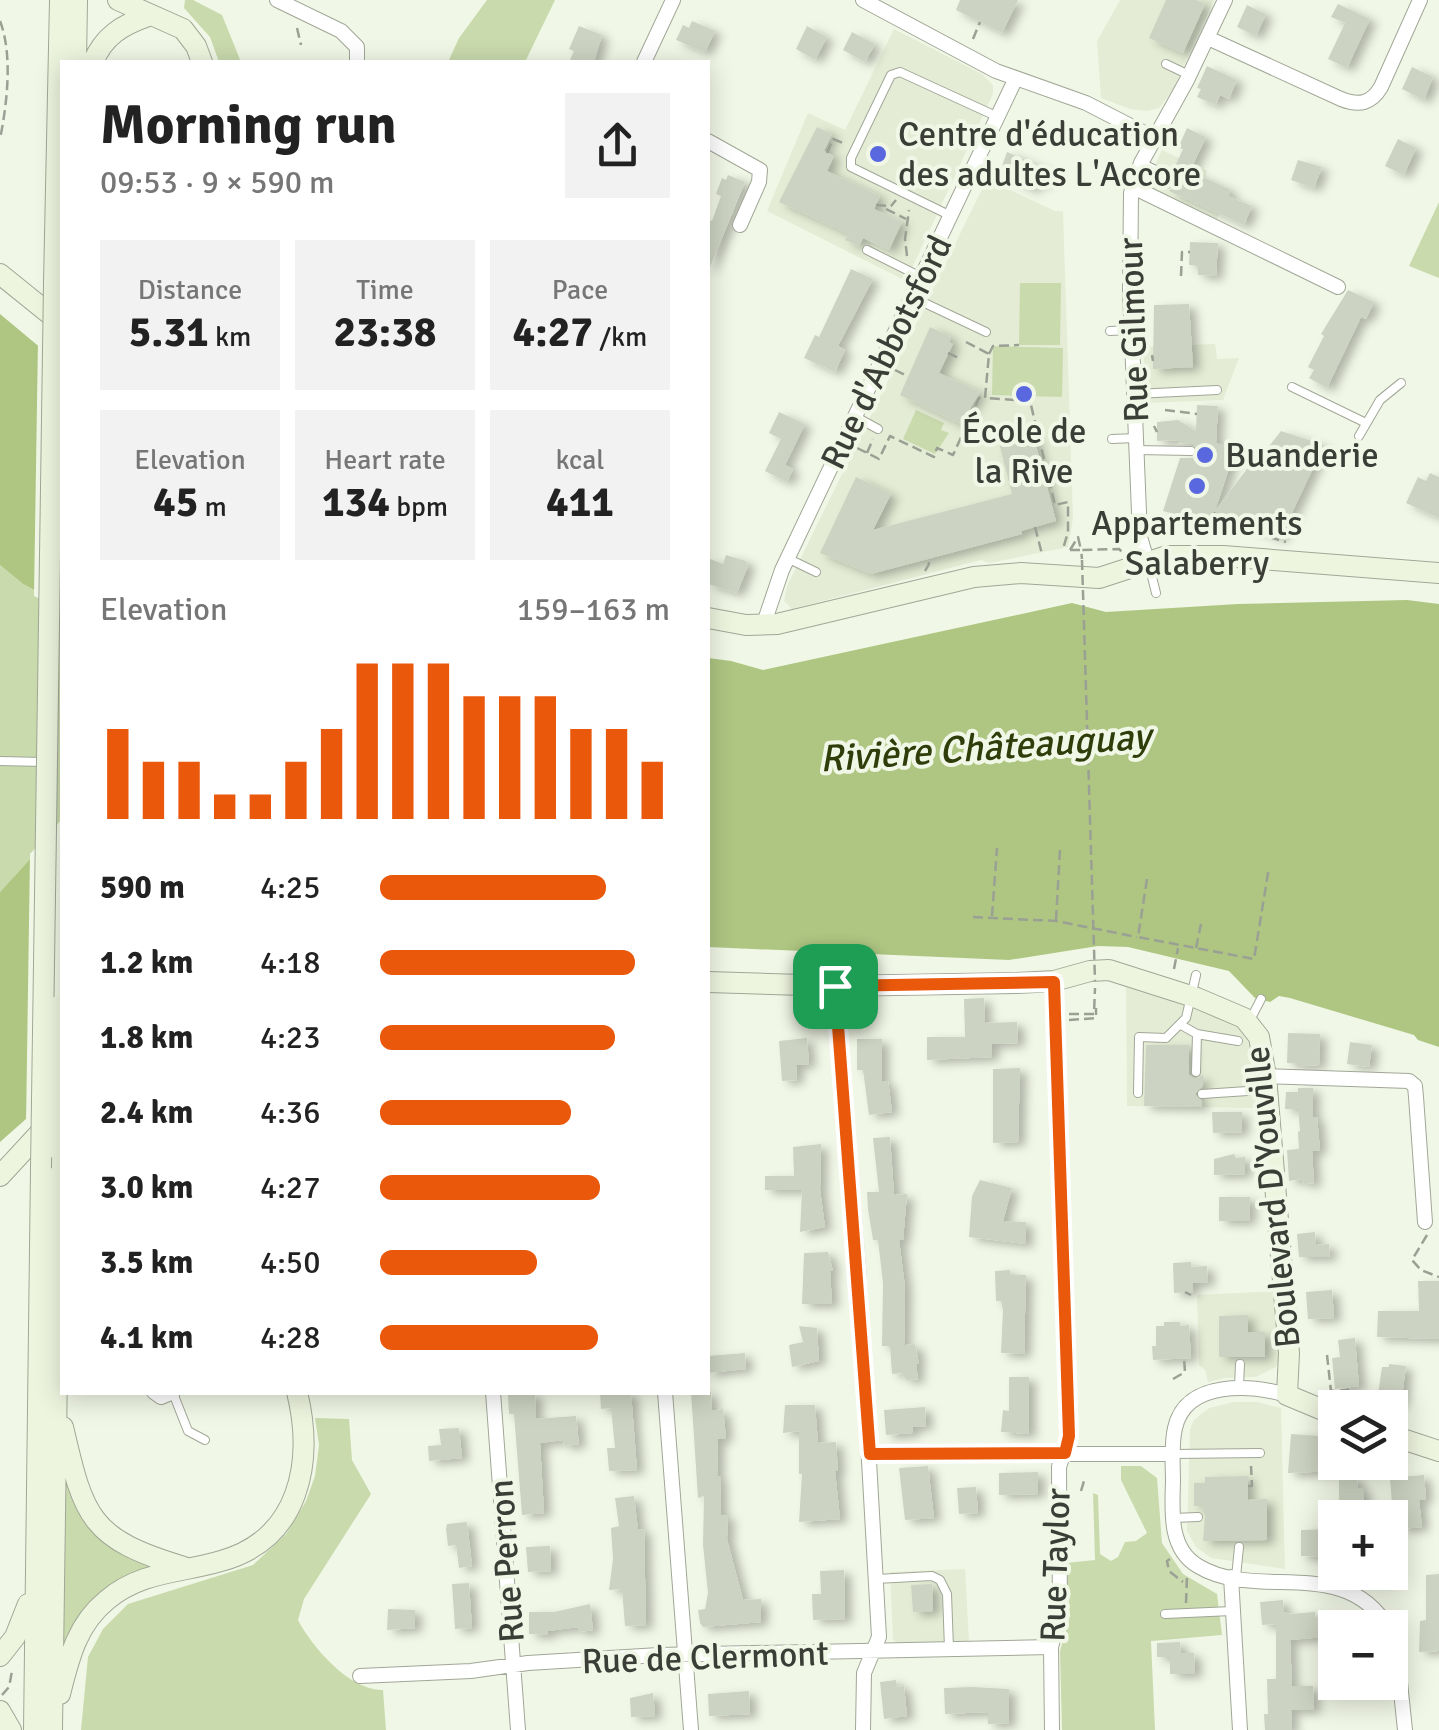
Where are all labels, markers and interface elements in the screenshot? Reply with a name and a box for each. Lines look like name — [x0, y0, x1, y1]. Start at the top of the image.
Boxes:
text: Morning run — [100, 91, 397, 159]
button: share — [565, 93, 670, 198]
place label: Centre d'éducation des adultes L'Accore — [898, 113, 1201, 196]
marker: Centre d'éducation des adultes L'Accore — [867, 143, 889, 165]
text: 09:53 · 9 × 590 m — [100, 163, 335, 202]
street label: Rue d'Abbotsford — [811, 228, 962, 476]
street label: Rue Gilmour — [1109, 237, 1158, 423]
text: Distance — [138, 273, 242, 307]
text: Time — [356, 273, 414, 307]
text: Pace — [552, 273, 608, 307]
text: 5.31 — [129, 307, 209, 358]
text: 23:38 — [333, 307, 437, 358]
text: 4:27 — [513, 307, 593, 358]
text: km — [209, 320, 251, 354]
text: /km — [593, 320, 647, 354]
marker: École de la Rive — [1013, 383, 1035, 405]
place label: École de la Rive — [961, 410, 1087, 493]
place label: Buanderie — [1225, 434, 1379, 477]
text: Elevation — [134, 443, 246, 477]
text: Heart rate — [324, 443, 446, 477]
text: kcal — [555, 443, 605, 477]
marker: Buanderie — [1194, 444, 1216, 466]
marker: Appartements Salaberry — [1186, 475, 1208, 497]
text: 45 — [153, 477, 198, 528]
text: 134 — [322, 477, 390, 528]
text: 411 — [546, 477, 614, 528]
text: m — [198, 490, 227, 524]
text: bpm — [390, 490, 448, 524]
place label: Appartements Salaberry — [1091, 502, 1303, 585]
text: Elevation — [100, 590, 227, 629]
text: 159–163 m — [517, 590, 670, 629]
water label: Rivière Châteauguay — [818, 712, 1156, 783]
text: 590 m — [100, 868, 185, 907]
text: 4:25 — [260, 868, 320, 907]
text: 1.2 km — [100, 943, 193, 982]
text: 4:18 — [260, 943, 320, 982]
pin — [793, 944, 878, 1029]
icon: arrive — [808, 959, 863, 1014]
text: 1.8 km — [100, 1018, 193, 1057]
text: 4:23 — [260, 1018, 320, 1057]
street label: Boulevard D'Youville — [1235, 1044, 1310, 1350]
text: 2.4 km — [100, 1093, 193, 1132]
text: 4:36 — [260, 1093, 320, 1132]
text: 3.0 km — [100, 1168, 193, 1207]
text: 4:27 — [260, 1168, 320, 1207]
text: 3.5 km — [100, 1243, 193, 1282]
text: 4:50 — [260, 1243, 320, 1282]
text: 4.1 km — [100, 1318, 193, 1357]
text: 4:28 — [260, 1318, 320, 1357]
map controls — [1318, 1390, 1408, 1700]
button: layers — [1318, 1390, 1408, 1480]
street label: Rue Perron — [479, 1478, 534, 1644]
street label: Rue Taylor — [1031, 1487, 1080, 1643]
button: + — [1318, 1500, 1408, 1590]
button: − — [1318, 1610, 1408, 1700]
street label: Rue de Clermont — [581, 1632, 829, 1683]

